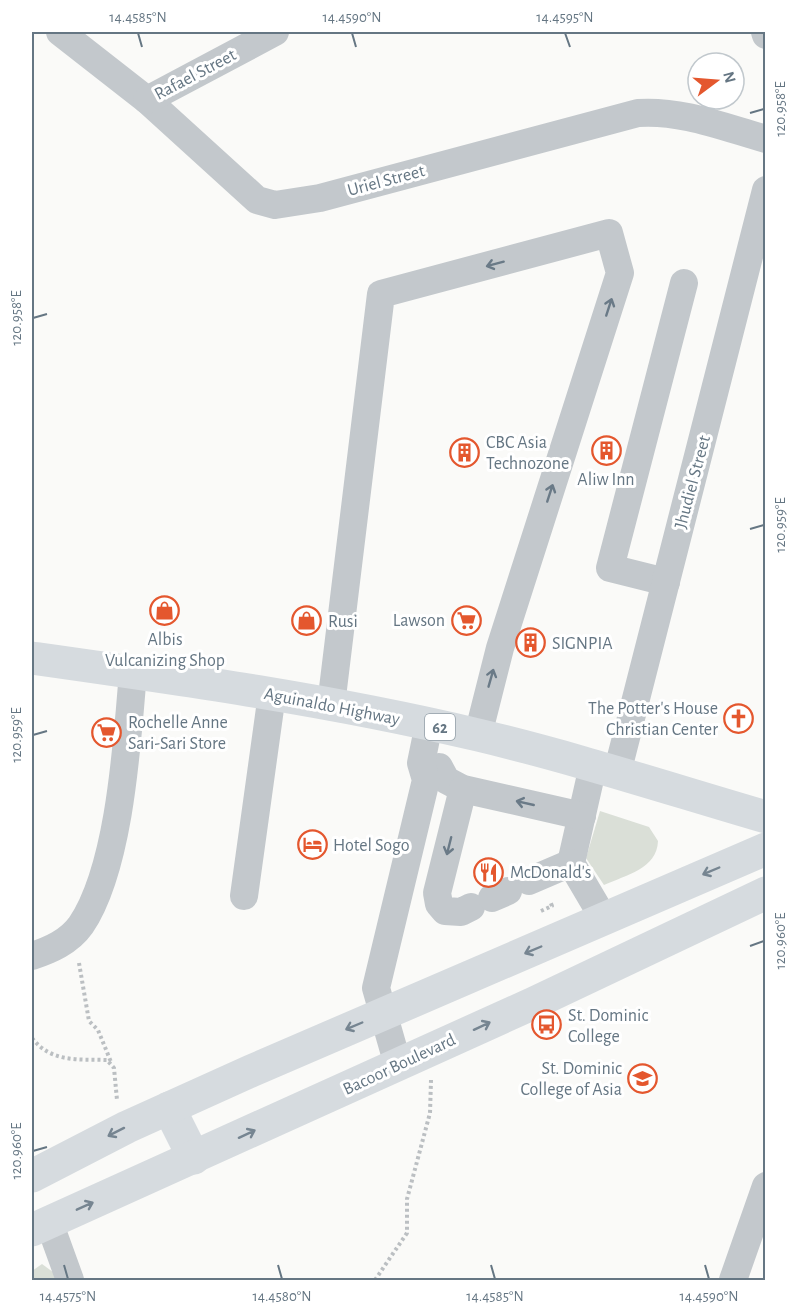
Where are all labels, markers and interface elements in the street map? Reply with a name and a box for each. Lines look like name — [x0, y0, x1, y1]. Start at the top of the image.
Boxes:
text: 14.4585°N — [109, 10, 167, 25]
text: 14.4590°N — [323, 10, 381, 25]
text: 14.4595°N — [536, 10, 594, 25]
street label: Rafael Street — [152, 46, 239, 104]
north arrow — [686, 51, 746, 111]
text: N — [720, 70, 739, 85]
text: 120.958°E — [773, 81, 788, 137]
street label: Uriel Street — [346, 162, 427, 200]
one-way arrow — [485, 259, 504, 270]
text: 120.958°E — [9, 290, 24, 346]
one-way arrow — [605, 298, 616, 317]
street label: Jhudiel Street — [672, 433, 714, 531]
place label: CBC Asia Technozone — [486, 434, 569, 473]
building icon: Aliw Inn — [590, 434, 622, 466]
building icon: CBC Asia Technozone — [449, 436, 481, 468]
place label: Aliw Inn — [577, 471, 635, 489]
one-way arrow — [545, 484, 556, 503]
text: 120.959°E — [773, 497, 788, 553]
shop icon: Albis Vulcanizing Shop — [149, 594, 181, 626]
supermarket icon: Lawson — [450, 604, 482, 636]
shop icon: Rusi — [291, 605, 323, 637]
place label: Lawson — [393, 612, 445, 630]
place label: Rusi — [328, 613, 358, 631]
building icon: SIGNPIA — [515, 627, 547, 659]
place label: Albis Vulcanizing Shop — [105, 631, 225, 670]
place label: SIGNPIA — [552, 635, 613, 653]
one-way arrow — [486, 669, 498, 688]
street label: Aguinaldo Highway — [262, 685, 402, 729]
place label: The Potter's House Christian Center — [588, 700, 718, 739]
church icon: The Potter's House Christian Center — [723, 702, 755, 734]
text: 120.959°E — [9, 707, 24, 763]
place label: Rochelle Anne Sari-Sari Store — [128, 714, 228, 753]
road number: 62 — [425, 714, 455, 740]
supermarket icon: Rochelle Anne Sari-Sari Store — [91, 716, 123, 748]
one-way arrow — [516, 797, 535, 809]
hotel icon: Hotel Sogo — [296, 829, 328, 861]
one-way arrow — [443, 836, 455, 855]
place label: Hotel Sogo — [333, 837, 410, 855]
restaurant icon: McDonald's — [473, 856, 505, 888]
place label: McDonald's — [510, 864, 592, 882]
one-way arrow — [703, 866, 721, 877]
text: 120.960°E — [773, 913, 788, 970]
one-way arrow — [524, 944, 542, 956]
place label: St. Dominic College — [568, 1007, 648, 1046]
bus stop icon: St. Dominic College — [531, 1009, 563, 1041]
one-way arrow — [472, 1020, 490, 1032]
one-way arrow — [345, 1021, 363, 1033]
street label: Bacoor Boulevard — [340, 1031, 459, 1099]
place label: St. Dominic College of Asia — [520, 1060, 622, 1099]
school or university icon: St. Dominic College of Asia — [627, 1062, 659, 1094]
text: 120.960°E — [9, 1123, 24, 1180]
one-way arrow — [108, 1127, 126, 1139]
one-way arrow — [237, 1127, 255, 1139]
one-way arrow — [75, 1200, 93, 1211]
text: 14.4575°N — [40, 1289, 96, 1304]
text: 14.4580°N — [253, 1289, 311, 1304]
text: 14.4585°N — [466, 1289, 524, 1304]
text: 14.4590°N — [680, 1289, 738, 1304]

